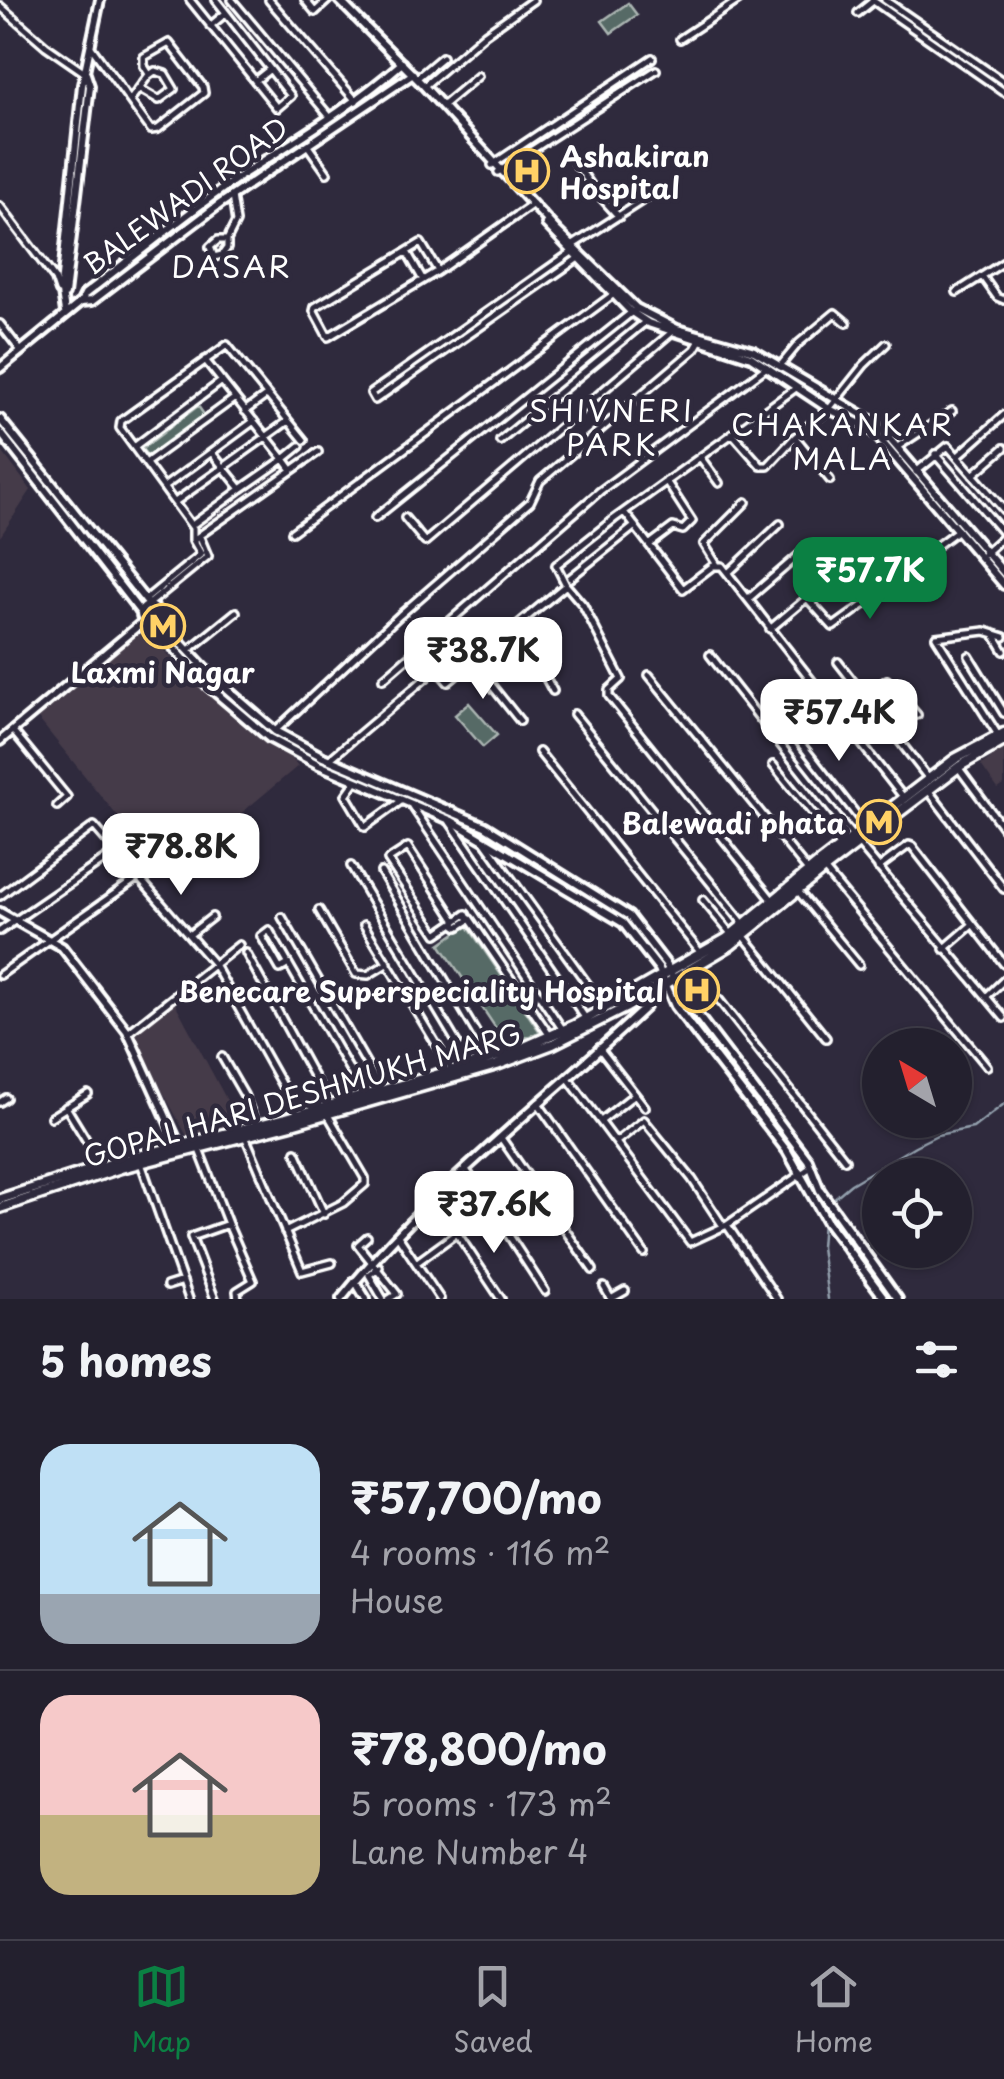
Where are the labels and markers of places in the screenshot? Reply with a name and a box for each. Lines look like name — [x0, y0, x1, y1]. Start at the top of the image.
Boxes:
place label: Ashakiran Hospital — [560, 134, 710, 209]
hospital icon: Ashakiran Hospital — [504, 148, 550, 194]
pin: ₹57.7K — [789, 537, 951, 622]
metro station icon: Laxmi Nagar — [140, 603, 186, 649]
pin: ₹38.7K — [402, 617, 564, 702]
place label: Laxmi Nagar — [71, 650, 255, 693]
pin: ₹57.4K — [758, 679, 920, 764]
metro station icon: Balewadi phata — [856, 799, 902, 845]
place label: Balewadi phata — [622, 801, 847, 844]
pin: ₹78.8K — [100, 813, 262, 898]
hospital icon: Benecare Superspeciality Hospital — [674, 967, 720, 1013]
place label: Benecare Superspeciality Hospital — [178, 969, 664, 1012]
pin: ₹37.6K — [413, 1171, 575, 1256]

